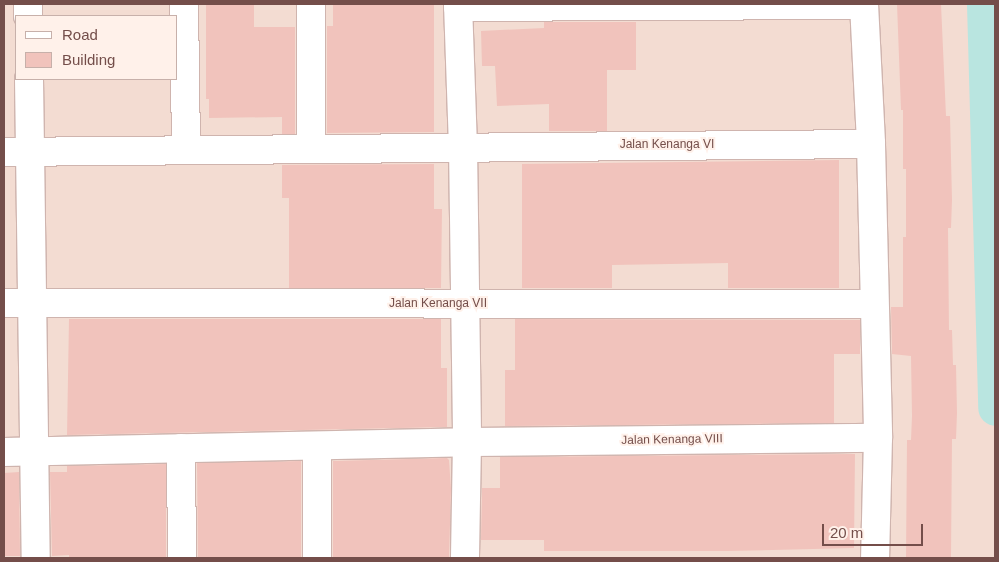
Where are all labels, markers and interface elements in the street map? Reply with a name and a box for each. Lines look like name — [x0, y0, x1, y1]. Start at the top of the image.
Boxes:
legend — [15, 15, 178, 80]
text: Road — [62, 26, 98, 43]
text: Building — [62, 51, 115, 68]
street label: Jalan Kenanga VI — [620, 138, 714, 152]
street label: Jalan Kenanga VII — [389, 297, 487, 311]
street label: Jalan Kenanga VIII — [621, 432, 723, 448]
scale bar — [824, 514, 925, 546]
text: 20 m — [830, 524, 863, 541]

